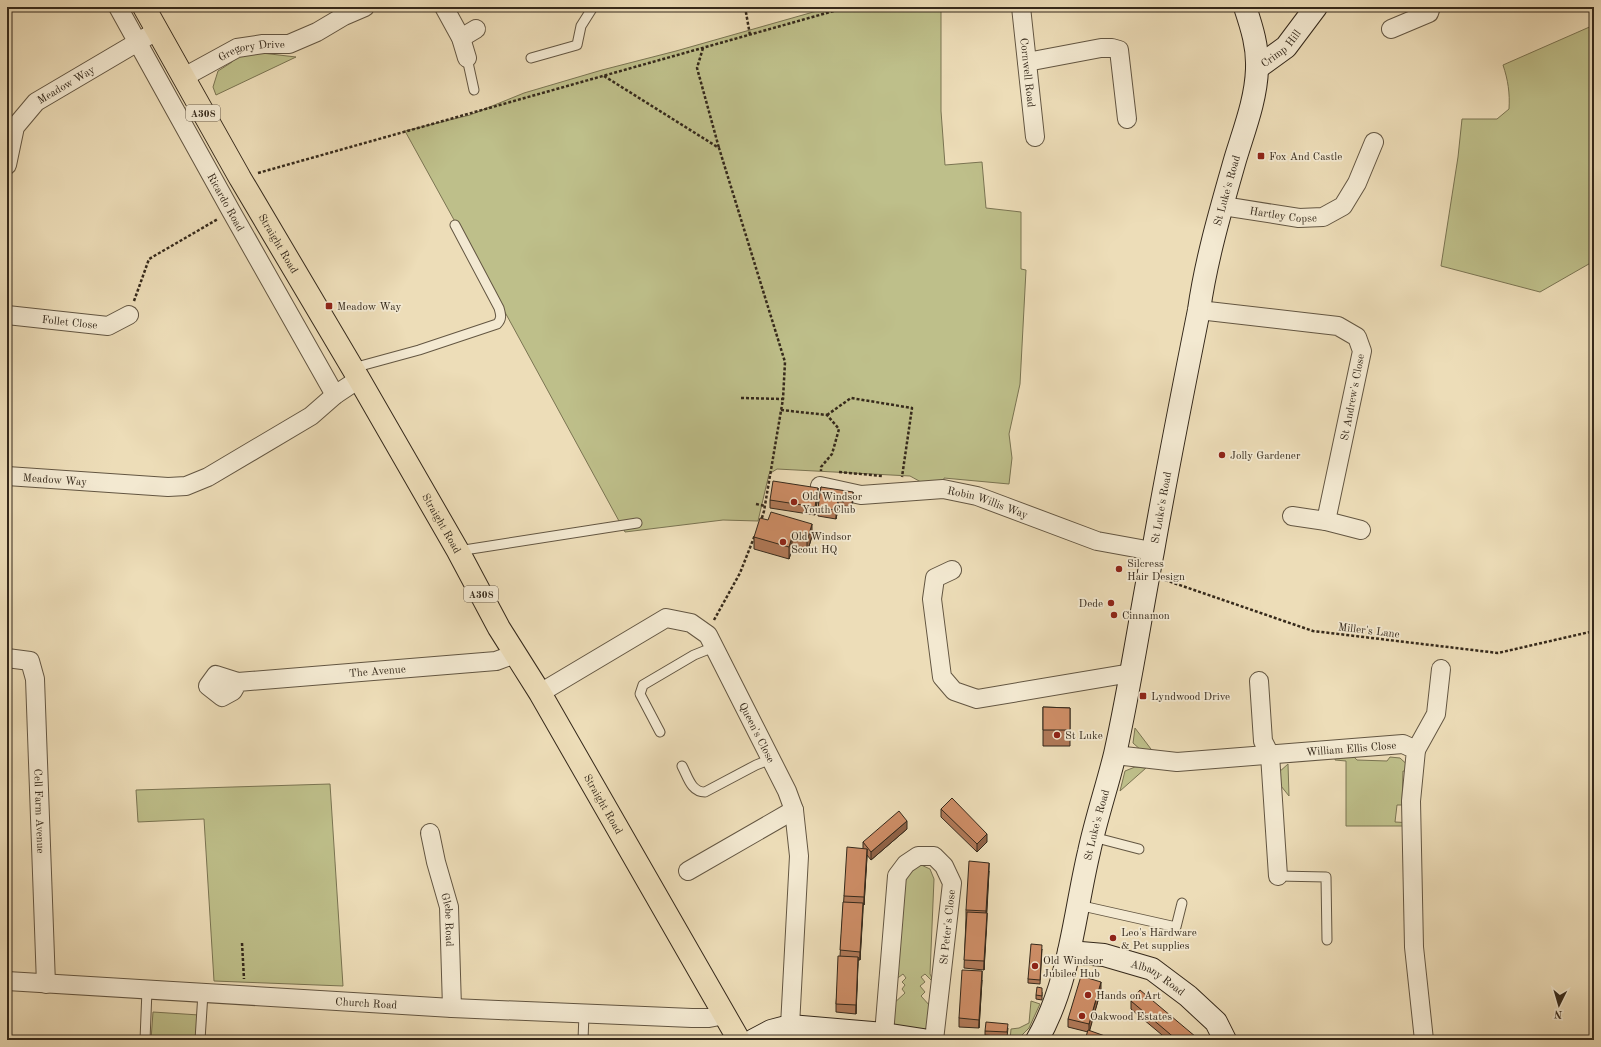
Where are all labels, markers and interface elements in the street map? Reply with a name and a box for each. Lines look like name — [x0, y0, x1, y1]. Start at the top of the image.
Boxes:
street label: Crimp Hill — [1260, 28, 1304, 70]
street label: Cornwell Road — [1017, 37, 1036, 108]
street label: Gregory Drive — [217, 39, 285, 64]
street label: Meadow Way — [36, 65, 97, 107]
road number: A308 — [186, 105, 220, 121]
marker: Fox And Castle — [1256, 151, 1266, 161]
place label: Fox And Castle — [1269, 152, 1342, 163]
street label: St Luke's Road — [1213, 154, 1243, 227]
street label: Ricardo Road — [204, 172, 245, 234]
street label: Hartley Copse — [1249, 206, 1317, 225]
street label: Straight Road — [256, 212, 299, 276]
marker: Meadow Way — [324, 301, 334, 311]
place label: Meadow Way — [337, 302, 401, 313]
street label: Follet Close — [41, 315, 98, 332]
street label: St Andrew's Close — [1340, 353, 1367, 442]
marker: Jolly Gardener — [1217, 450, 1227, 460]
place label: Jolly Gardener — [1230, 451, 1301, 462]
street label: St Luke's Road — [1150, 471, 1174, 545]
street label: Meadow Way — [22, 473, 87, 488]
street label: Robin Willis Way — [946, 486, 1029, 522]
street label: Straight Road — [419, 492, 462, 556]
place label: Old Windsor Youth Club — [802, 492, 863, 516]
marker: Old Windsor Youth Club — [789, 497, 799, 507]
place label: Old Windsor Scout HQ — [791, 532, 852, 556]
marker: Old Windsor Scout HQ — [778, 537, 788, 547]
place label: Silcress Hair Design — [1127, 559, 1185, 583]
marker: Silcress Hair Design — [1114, 564, 1124, 574]
road number: A308 — [464, 586, 498, 602]
marker: Dede — [1106, 598, 1116, 608]
place label: Dede — [1079, 599, 1103, 610]
marker: Cinnamon — [1109, 610, 1119, 620]
place label: Cinnamon — [1122, 611, 1170, 622]
street label: Miller's Lane — [1337, 622, 1400, 641]
street label: The Avenue — [349, 664, 406, 680]
marker: Lyndwood Drive — [1138, 691, 1148, 701]
place label: Lyndwood Drive — [1151, 692, 1230, 703]
street label: Queen's Close — [736, 701, 776, 765]
marker: St Luke — [1052, 730, 1062, 740]
place label: St Luke — [1065, 731, 1103, 742]
street label: William Ellis Close — [1306, 741, 1397, 759]
street label: Cell Farm Avenue — [31, 768, 45, 854]
street label: Straight Road — [581, 773, 624, 837]
street label: St Luke's Road — [1083, 788, 1112, 862]
street label: St Peter's Close — [939, 889, 958, 965]
street label: Glebe Road — [438, 892, 454, 947]
place label: Leo's Hardware & Pet supplies — [1121, 928, 1197, 952]
marker: Leo's Hardware & Pet supplies — [1108, 933, 1118, 943]
place label: Old Windsor Jubilee Hub — [1043, 956, 1104, 980]
street label: Albany Road — [1129, 959, 1186, 999]
marker: Old Windsor Jubilee Hub — [1030, 961, 1040, 971]
north arrow — [1539, 985, 1579, 1025]
marker: Hands on Art — [1083, 990, 1093, 1000]
place label: Hands on Art — [1096, 991, 1161, 1002]
street label: Church Road — [335, 997, 398, 1012]
text: N — [1553, 1008, 1563, 1019]
marker: Oakwood Estates — [1077, 1011, 1087, 1021]
place label: Oakwood Estates — [1090, 1012, 1172, 1023]

